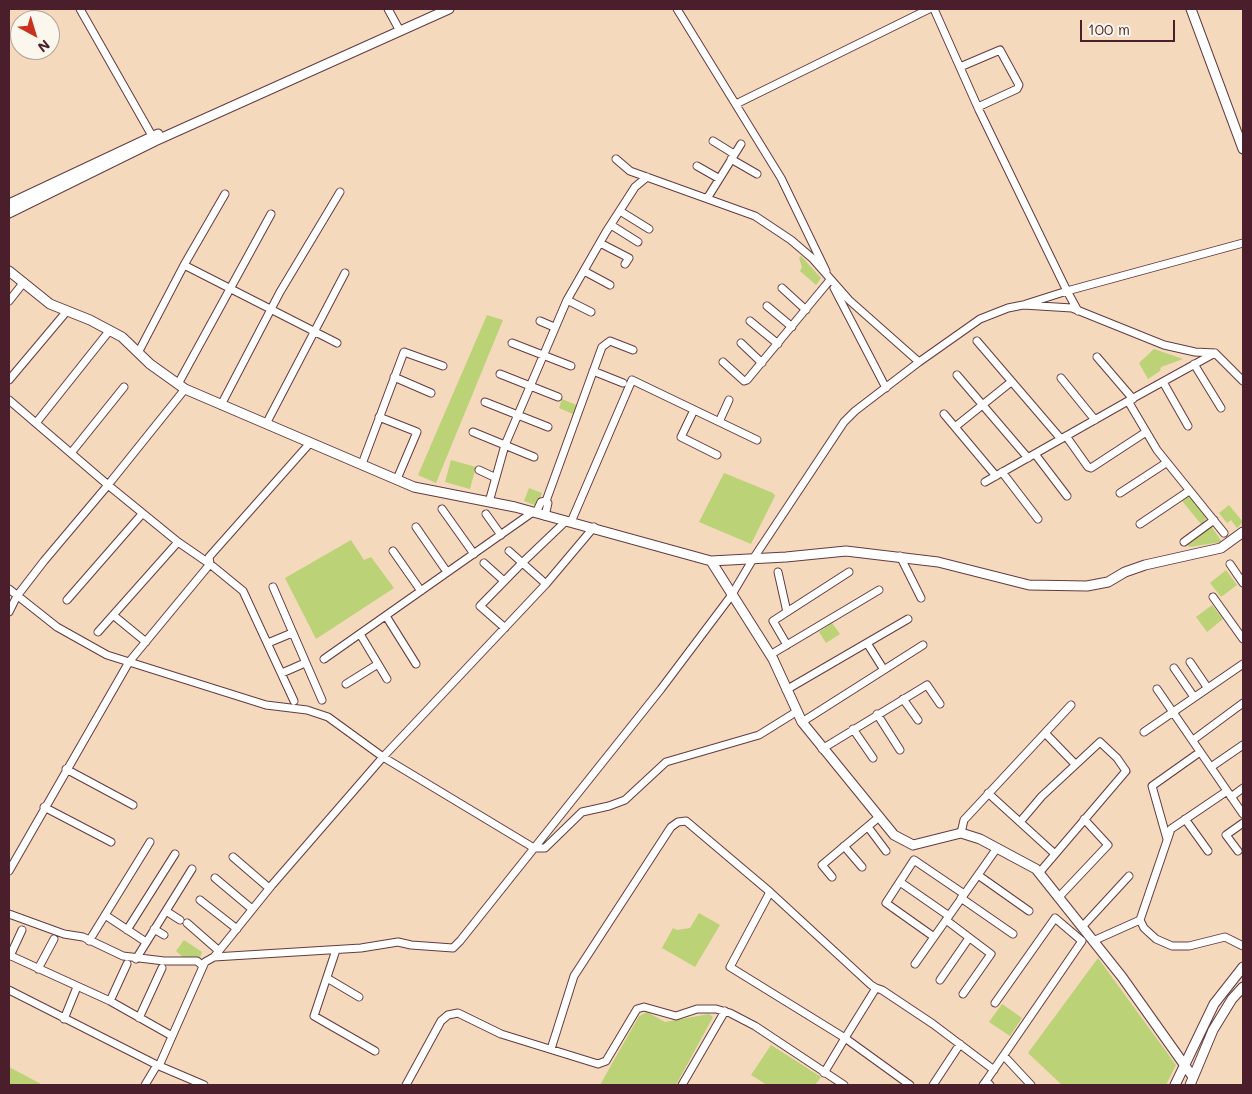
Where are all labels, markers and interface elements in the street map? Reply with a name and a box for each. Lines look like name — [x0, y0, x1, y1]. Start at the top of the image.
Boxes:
north arrow — [10, 10, 60, 60]
scale bar — [1082, 10, 1177, 42]
text: 100 m — [1088, 19, 1130, 39]
text: N — [34, 36, 54, 57]

